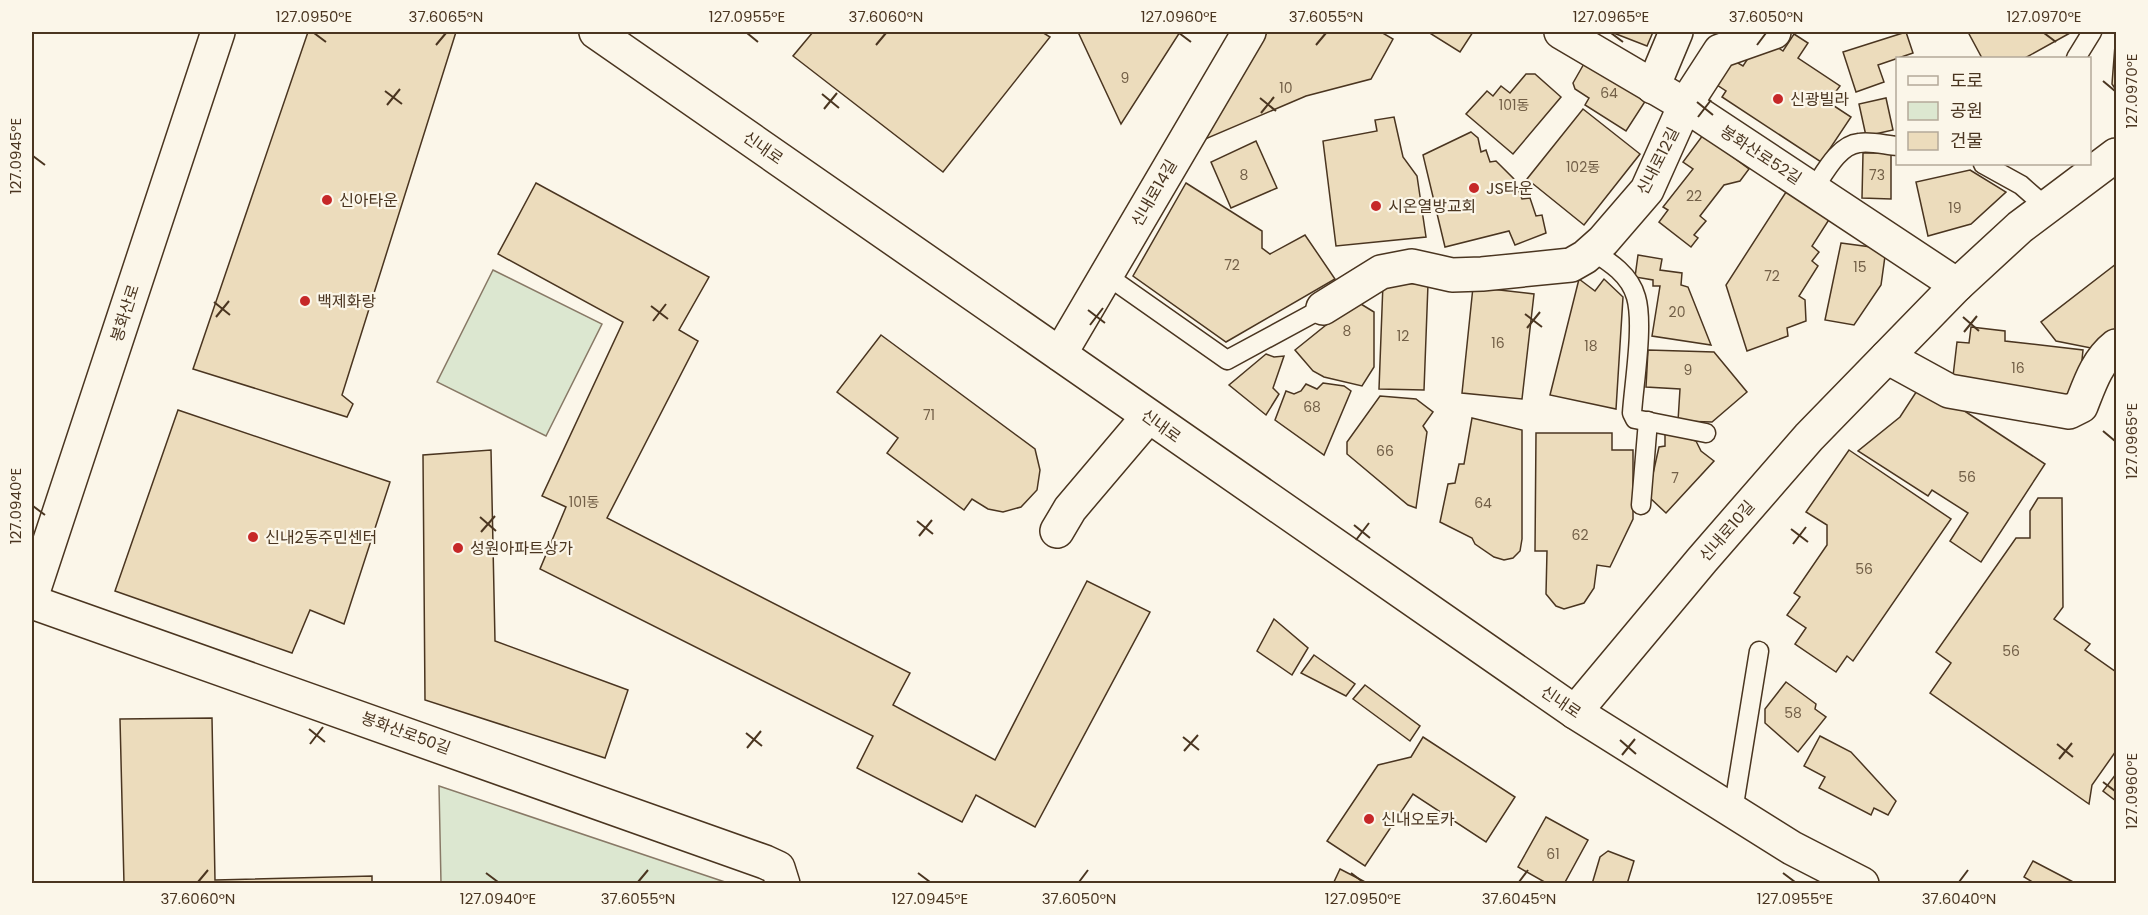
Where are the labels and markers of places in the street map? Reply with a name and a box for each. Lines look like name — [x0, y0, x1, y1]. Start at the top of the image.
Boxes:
place label: 신광빌라 — [1790, 88, 1849, 111]
marker: 신광빌라 — [1771, 92, 1785, 106]
place label: JS타운 — [1486, 177, 1533, 200]
marker: JS타운 — [1467, 181, 1481, 195]
place label: 신아타운 — [339, 189, 398, 212]
marker: 신아타운 — [320, 193, 334, 207]
place label: 시온열방교회 — [1388, 195, 1476, 218]
marker: 시온열방교회 — [1369, 199, 1383, 213]
place label: 백제화랑 — [317, 290, 376, 313]
marker: 백제화랑 — [298, 294, 312, 308]
place label: 신내2동주민센터 — [265, 526, 377, 549]
marker: 신내2동주민센터 — [246, 530, 260, 544]
place label: 성원아파트상가 — [470, 537, 573, 560]
marker: 성원아파트상가 — [451, 541, 465, 555]
place label: 신내오토카 — [1381, 808, 1455, 831]
marker: 신내오토카 — [1362, 812, 1376, 826]

